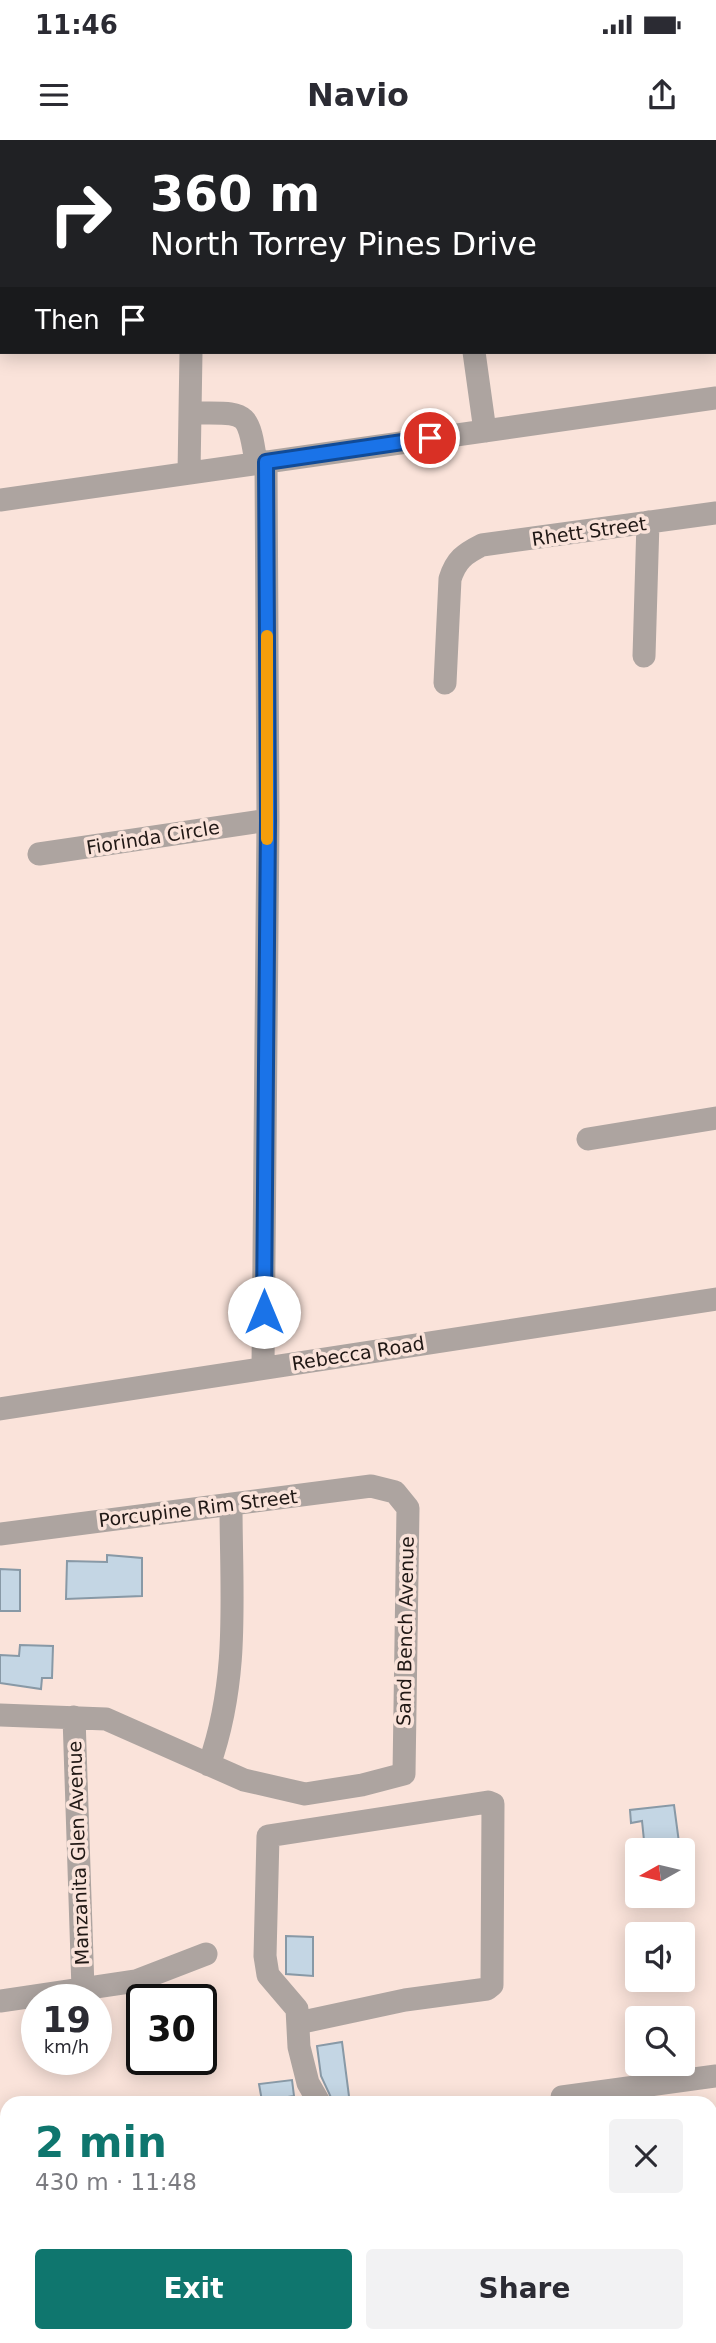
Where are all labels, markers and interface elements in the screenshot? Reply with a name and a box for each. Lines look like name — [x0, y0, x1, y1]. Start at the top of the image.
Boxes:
text: 11:46 — [35, 10, 118, 40]
icon: menu — [35, 76, 73, 114]
text: Navio — [307, 76, 409, 114]
icon: share — [643, 76, 681, 114]
text: 360 m — [150, 166, 320, 223]
icon: right — [35, 168, 126, 259]
text: North Torrey Pines Drive — [150, 225, 537, 263]
icon: arrive — [114, 301, 152, 339]
text: Then — [35, 305, 100, 335]
pin — [400, 408, 460, 468]
icon: arrive — [411, 419, 449, 457]
street label: Rhett Street — [530, 512, 648, 550]
street label: Fiorinda Circle — [85, 816, 221, 858]
position arrow — [227, 1275, 301, 1349]
street label: Rebecca Road — [290, 1332, 426, 1374]
street label: Porcupine Rim Street — [97, 1485, 299, 1531]
street label: Sand Bench Avenue — [392, 1536, 418, 1726]
street label: Manzanita Glen Avenue — [63, 1740, 93, 1966]
north arrow — [625, 1838, 695, 1908]
map controls — [625, 1838, 695, 2076]
button: sound — [625, 1922, 695, 1992]
speed limit sign: 30 — [126, 1984, 217, 2075]
text: 19 — [42, 2000, 91, 2040]
button: search — [625, 2006, 695, 2076]
text: km/h — [44, 2036, 89, 2057]
text: 2 min — [35, 2118, 167, 2167]
button: close — [609, 2119, 683, 2193]
text: 430 m · 11:48 — [35, 2169, 197, 2195]
button: Exit — [35, 2249, 352, 2329]
button: Share — [366, 2249, 683, 2329]

